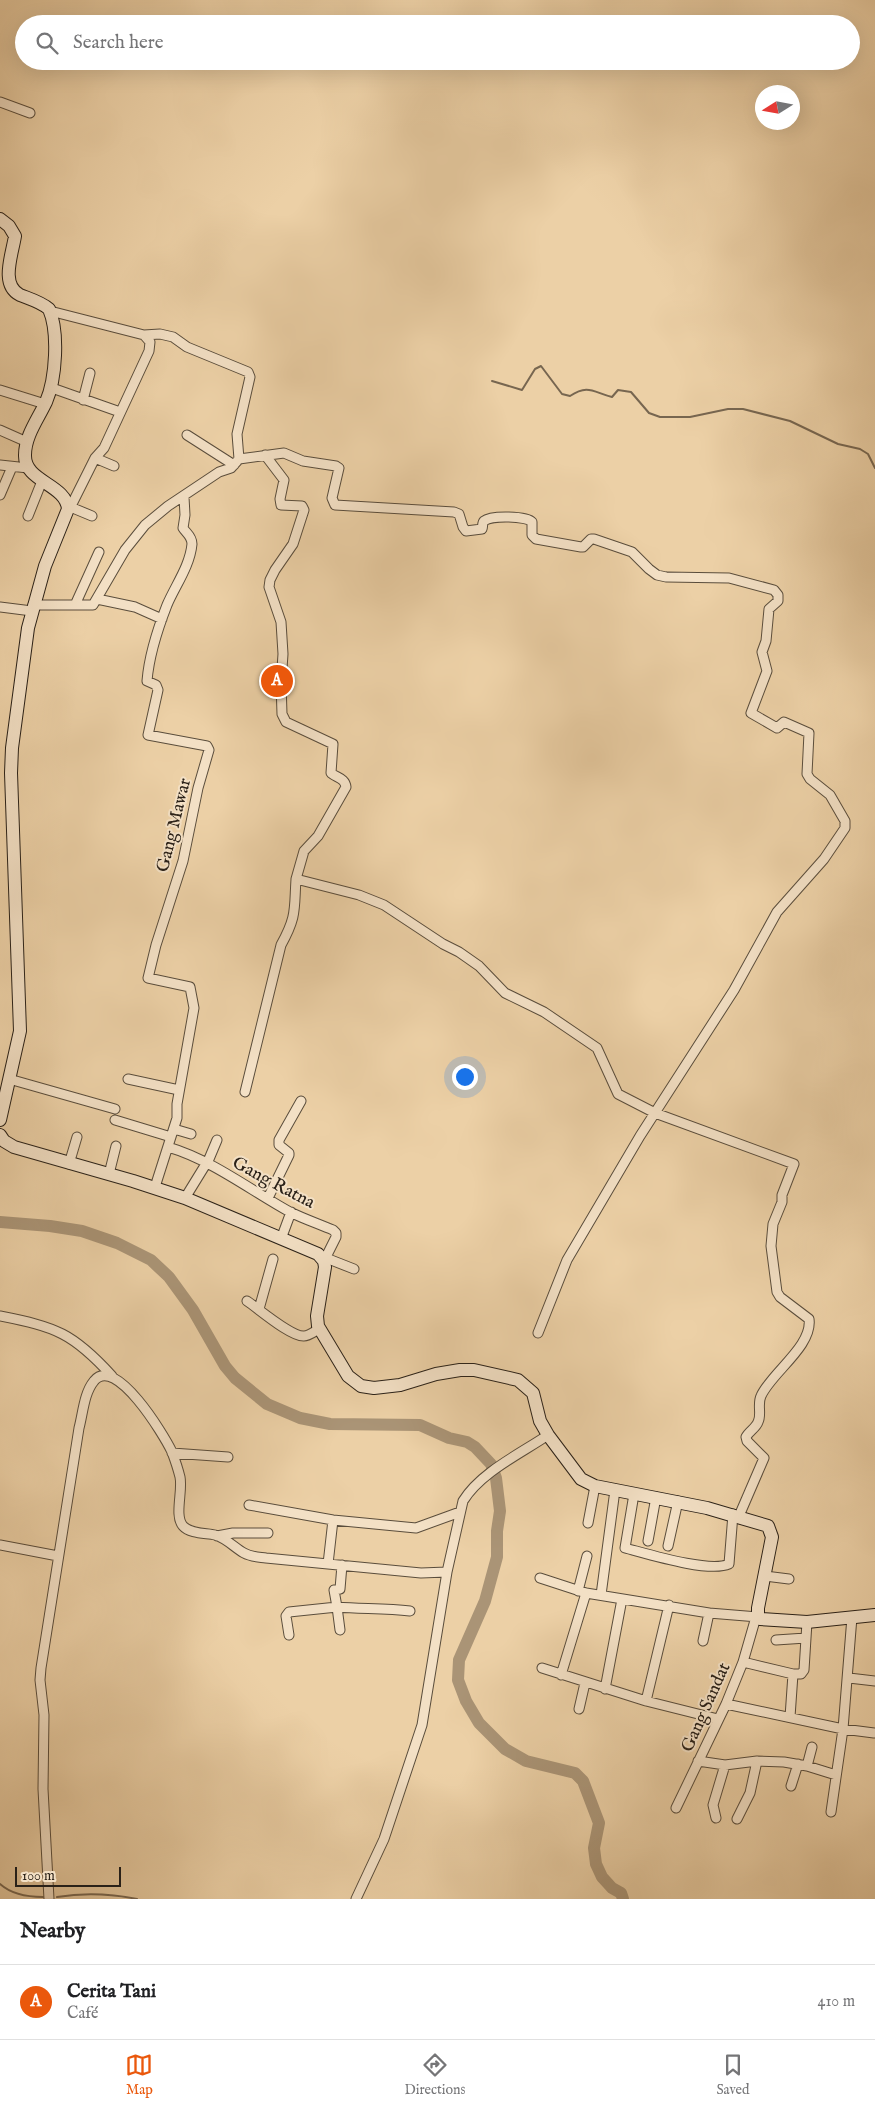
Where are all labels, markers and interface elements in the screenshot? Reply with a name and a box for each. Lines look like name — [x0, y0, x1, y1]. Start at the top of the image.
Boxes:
search box — [15, 15, 860, 70]
icon: search — [33, 29, 61, 57]
text: Search here — [73, 31, 164, 55]
north arrow — [755, 85, 800, 130]
pin: A — [261, 662, 293, 700]
street label: Gang Mawar — [152, 776, 197, 875]
your location — [452, 1064, 478, 1090]
street label: Gang Ratna — [228, 1152, 319, 1215]
street label: Gang Sandat — [676, 1659, 736, 1756]
scale bar — [15, 1864, 121, 1887]
text: 100 m — [22, 1867, 55, 1885]
text: Nearby — [20, 1918, 85, 1945]
text: Cerita Tani — [67, 1980, 156, 2004]
text: A — [31, 1992, 41, 2012]
text: 410 m — [818, 1992, 855, 2012]
text: Café — [67, 2004, 98, 2024]
tab: Map — [125, 2051, 153, 2099]
tab: Directions — [404, 2051, 465, 2099]
tab: Saved — [716, 2051, 749, 2099]

